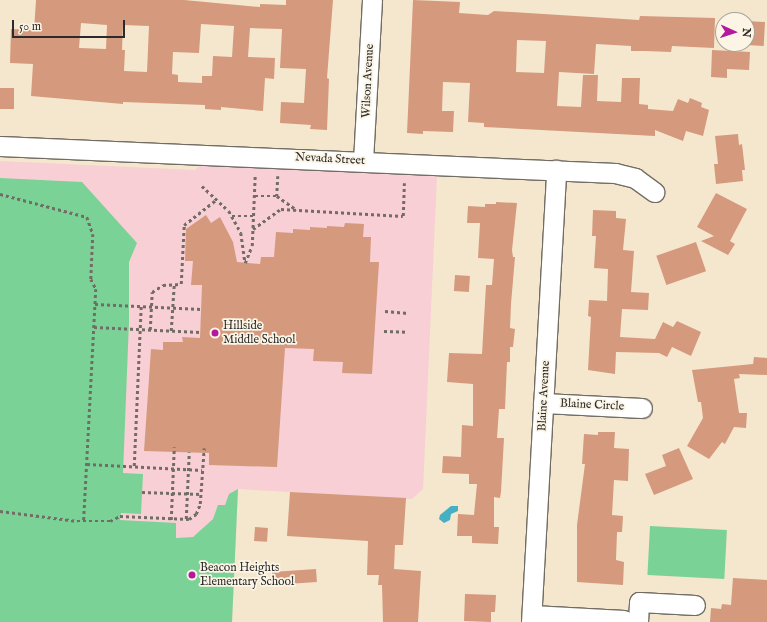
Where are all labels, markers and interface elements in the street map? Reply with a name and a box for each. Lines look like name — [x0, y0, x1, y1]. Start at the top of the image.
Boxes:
scale bar — [14, 12, 127, 38]
north arrow — [715, 12, 755, 52]
text: 50 m — [19, 19, 41, 34]
text: N — [739, 27, 753, 38]
street label: Wilson Avenue — [359, 44, 377, 118]
street label: Nevada Street — [295, 150, 365, 168]
place label: Hillside Middle School — [223, 319, 295, 347]
marker: Hillside Middle School — [210, 328, 220, 338]
street label: Blaine Avenue — [535, 360, 553, 432]
street label: Blaine Circle — [560, 396, 624, 414]
place label: Beacon Heights Elementary School — [200, 561, 294, 589]
marker: Beacon Heights Elementary School — [187, 570, 197, 580]

